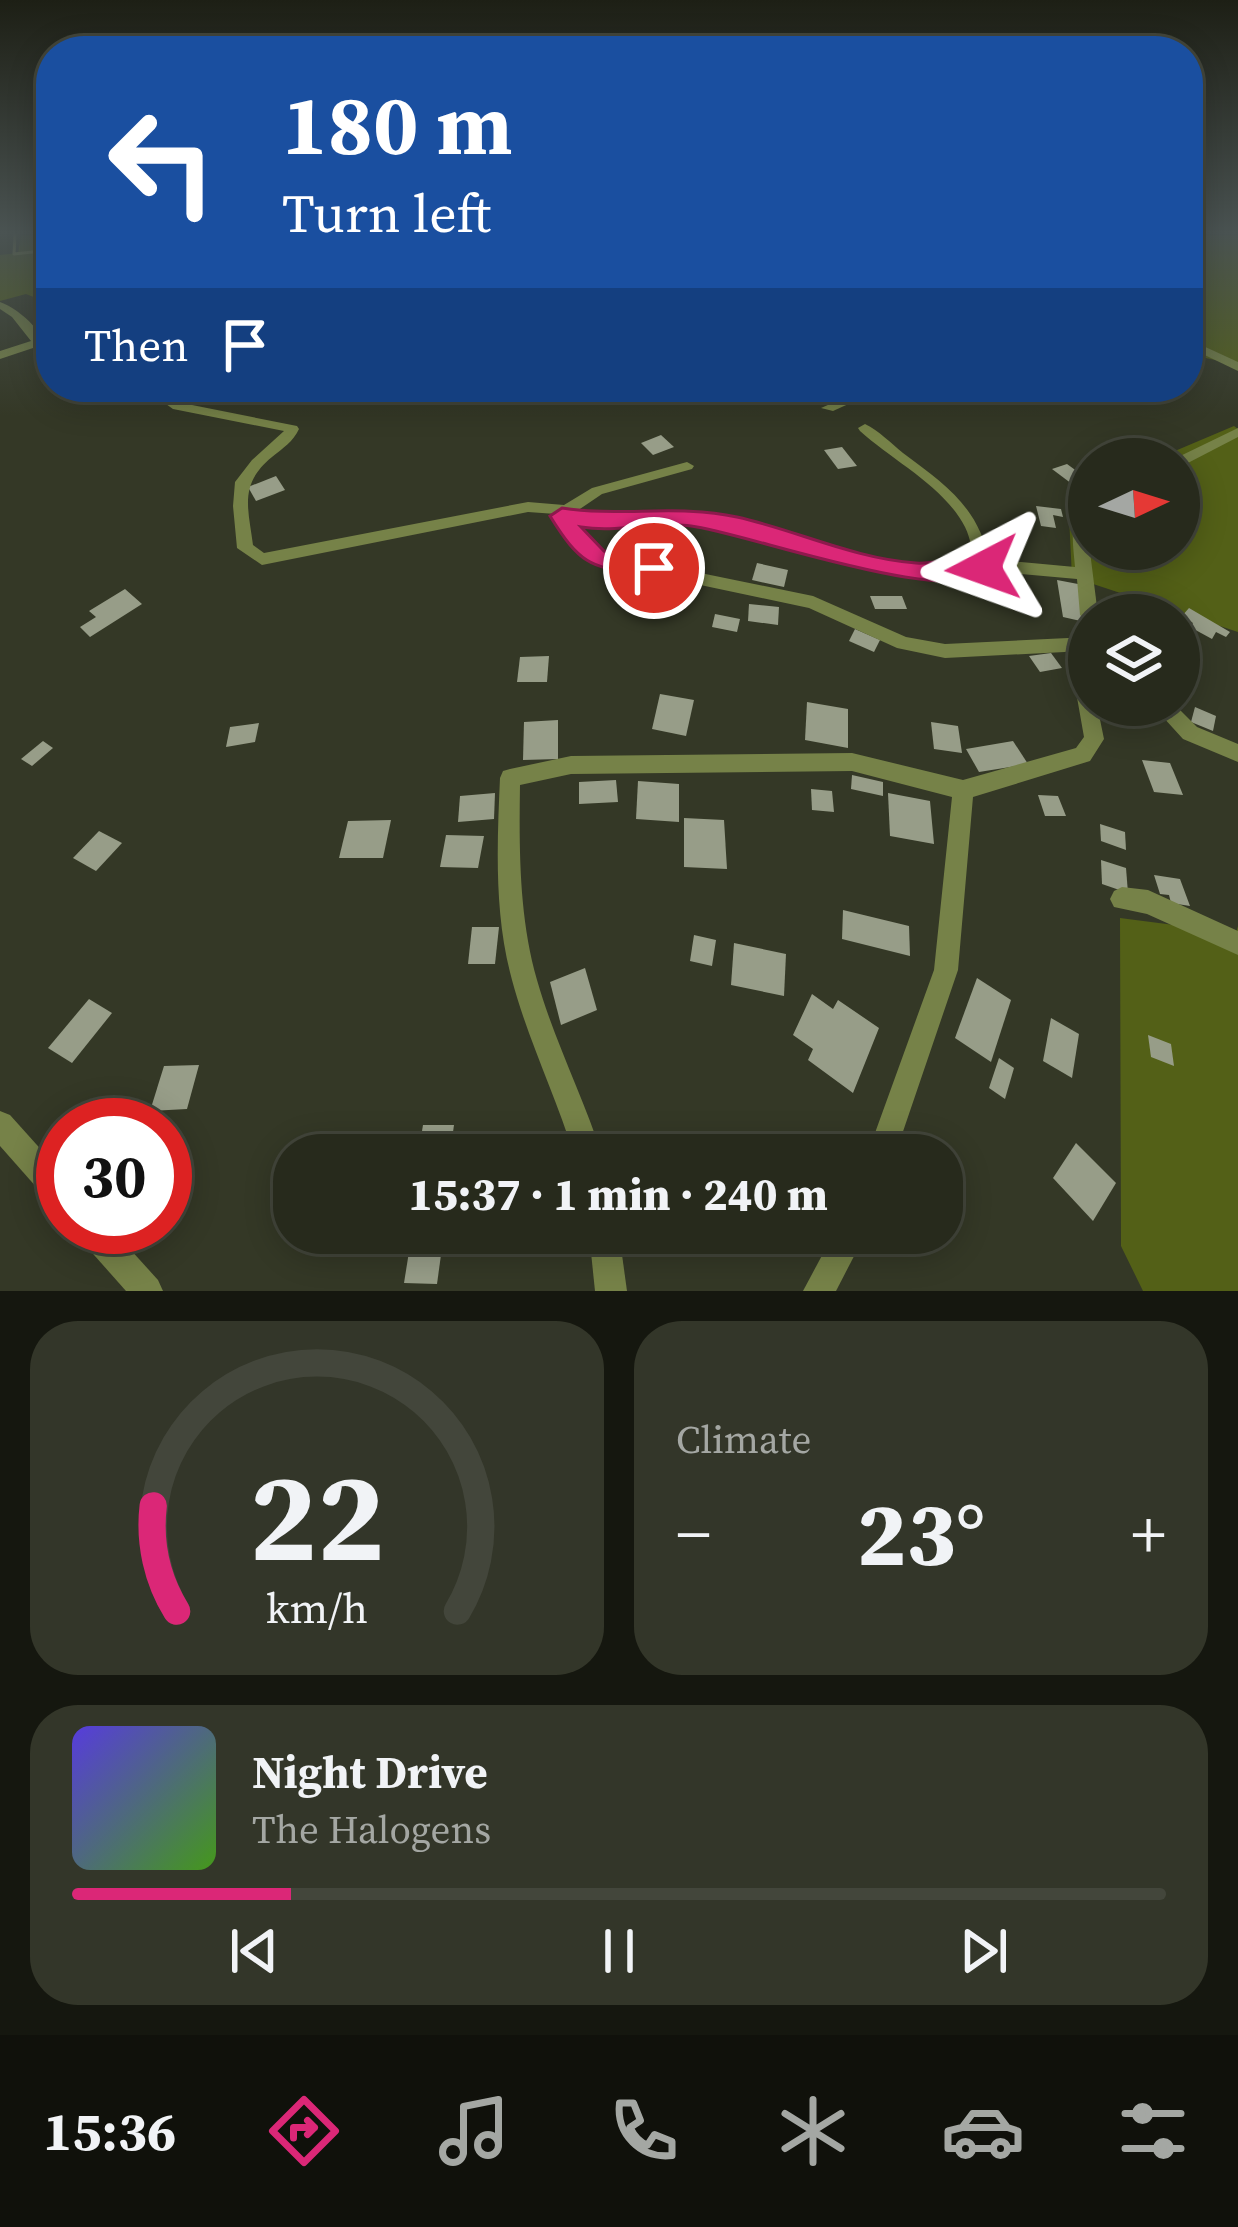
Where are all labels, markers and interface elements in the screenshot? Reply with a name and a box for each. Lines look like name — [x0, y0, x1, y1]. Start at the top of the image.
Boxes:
text: 180 m — [282, 67, 513, 182]
icon: left — [84, 84, 240, 240]
text: Turn left — [282, 176, 491, 250]
icon: arrive — [212, 312, 278, 378]
text: Then — [84, 314, 188, 376]
north arrow — [1068, 438, 1200, 570]
map controls — [1068, 438, 1200, 726]
position arrow — [920, 505, 1046, 631]
pin — [603, 517, 705, 619]
icon: arrive — [621, 535, 687, 601]
button: layers — [1068, 594, 1200, 726]
speed limit sign: 30 — [36, 1098, 192, 1254]
text: 15:37 · 1 min · 240 m — [408, 1163, 828, 1225]
text: Climate — [676, 1413, 811, 1466]
text: 22 — [249, 1431, 385, 1602]
text: 23° — [857, 1472, 985, 1595]
text: − — [676, 1489, 711, 1579]
text: + — [1131, 1489, 1166, 1579]
text: km/h — [266, 1579, 368, 1637]
text: Night Drive — [252, 1741, 488, 1803]
text: The Halogens — [252, 1803, 491, 1856]
icon: previous — [221, 1918, 287, 1984]
icon: pause — [586, 1918, 652, 1984]
icon: next — [951, 1918, 1017, 1984]
icon: directions — [262, 2089, 346, 2173]
icon: music — [432, 2089, 516, 2173]
icon: phone — [602, 2089, 686, 2173]
icon: climate — [771, 2089, 855, 2173]
icon: car — [941, 2089, 1025, 2173]
icon: filters — [1111, 2089, 1195, 2173]
text: 15:36 — [43, 2094, 176, 2168]

